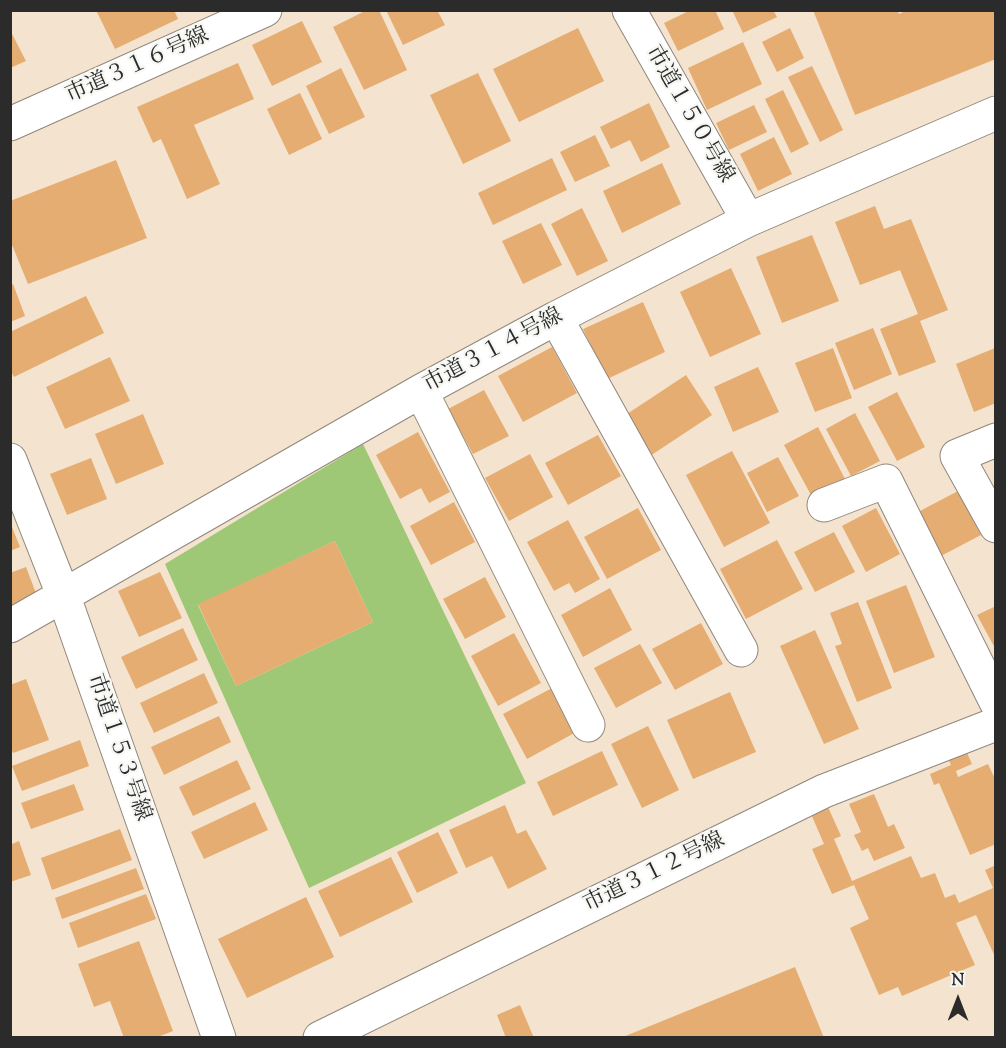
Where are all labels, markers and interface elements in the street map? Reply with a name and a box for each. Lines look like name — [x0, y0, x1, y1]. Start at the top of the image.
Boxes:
street label: 市道３１６号線 — [62, 24, 214, 110]
street label: 市道１５０号線 — [638, 42, 738, 188]
street label: 市道３１４号線 — [420, 304, 568, 400]
street label: 市道１５３号線 — [79, 671, 155, 825]
street label: 市道３１２号線 — [580, 828, 730, 920]
north arrow — [928, 970, 988, 1030]
text: N — [952, 970, 964, 993]

